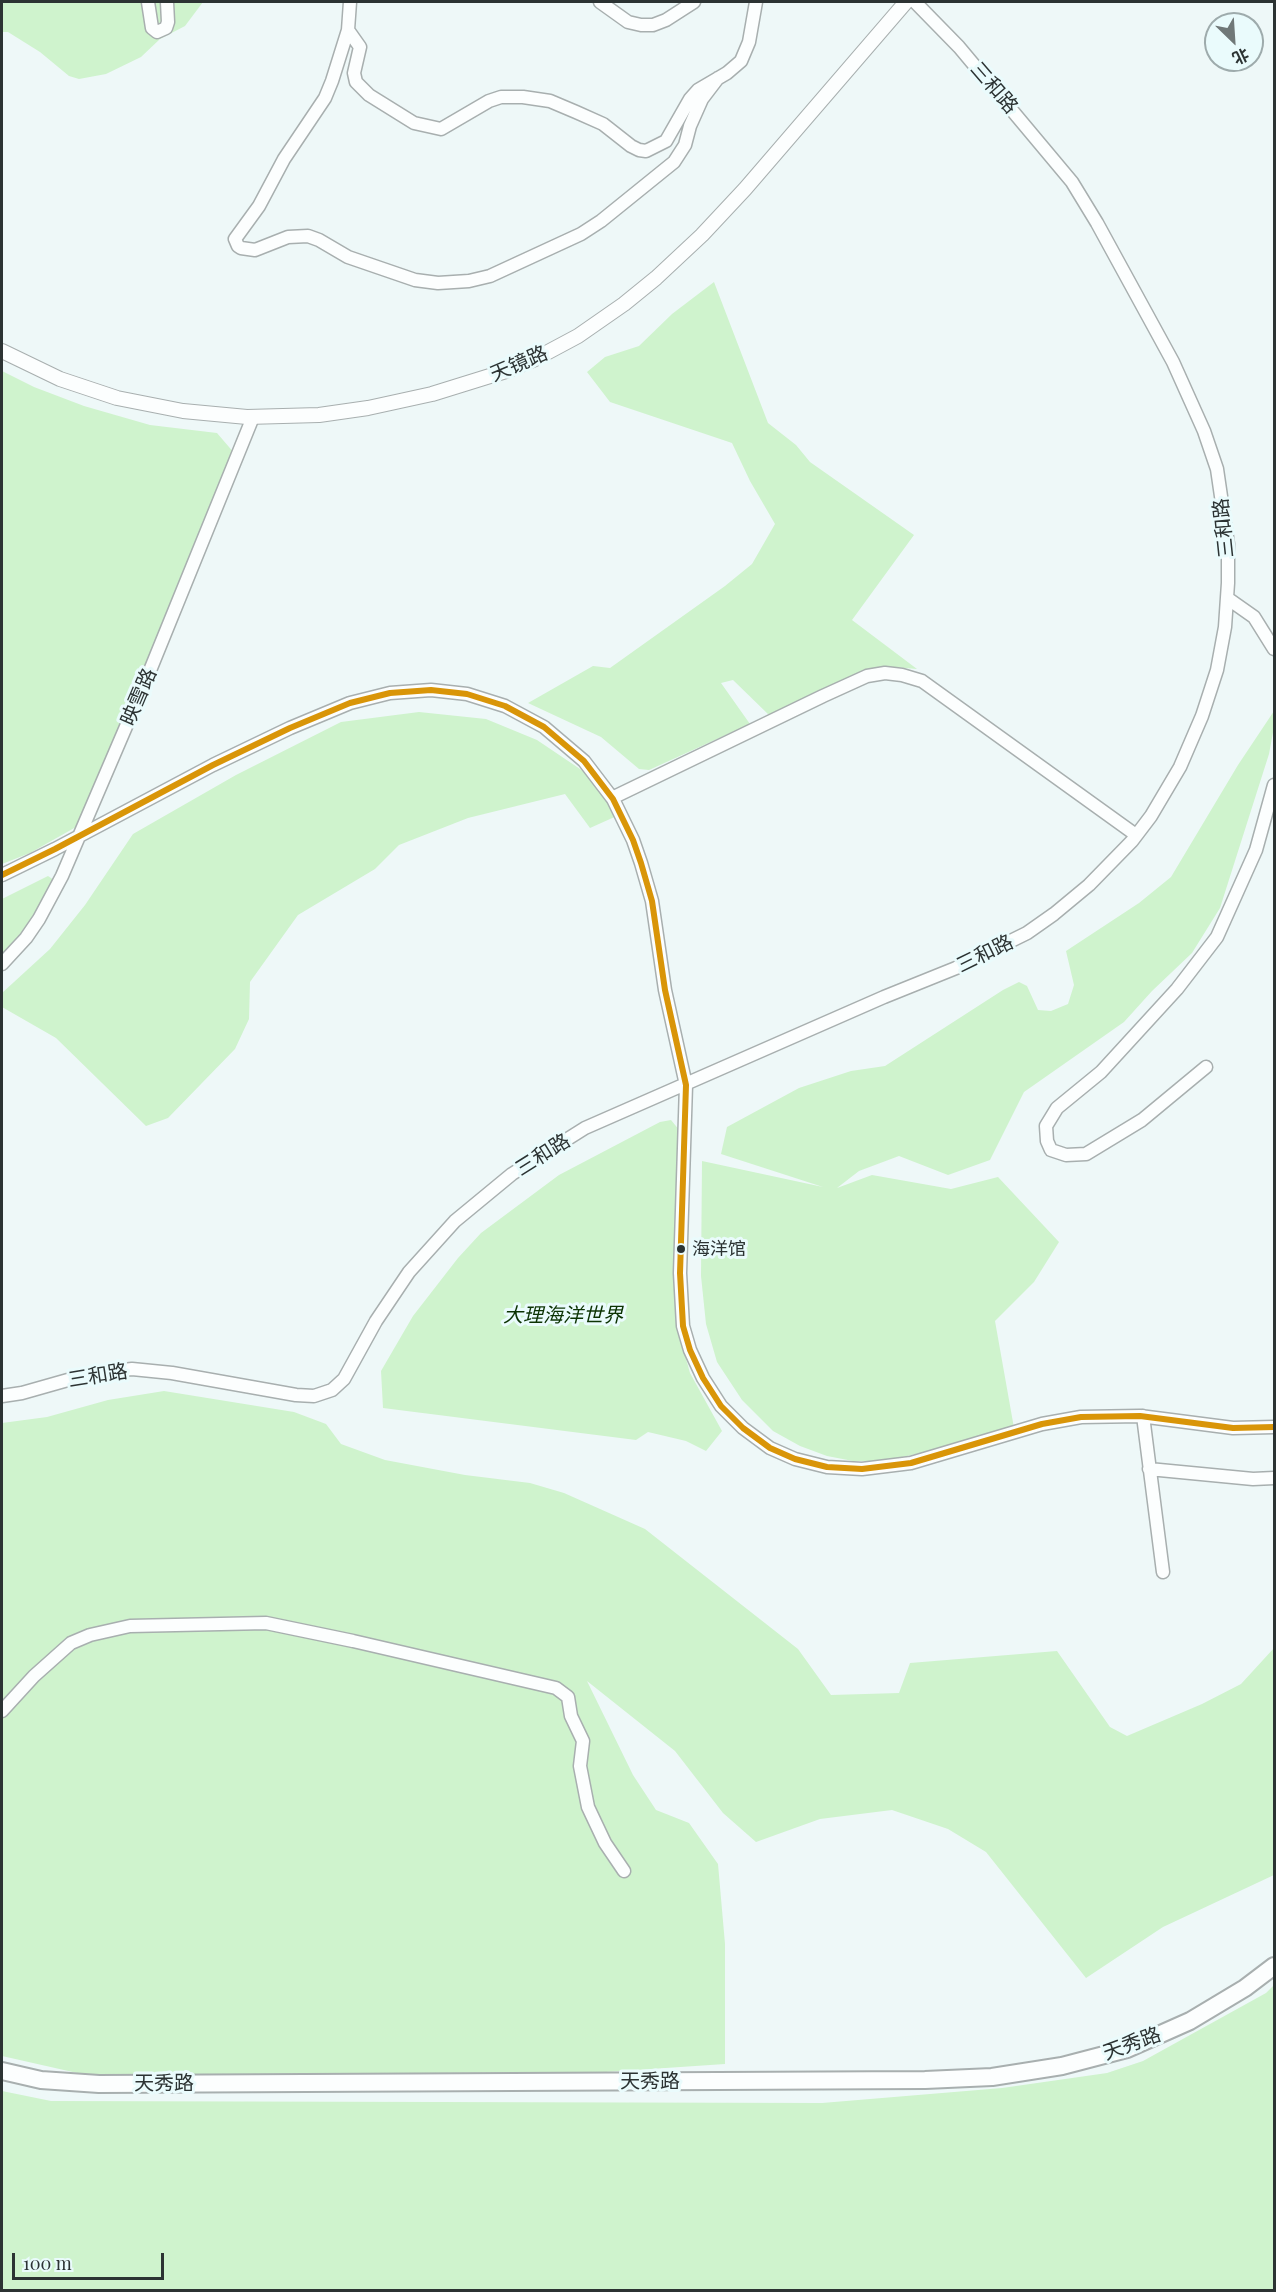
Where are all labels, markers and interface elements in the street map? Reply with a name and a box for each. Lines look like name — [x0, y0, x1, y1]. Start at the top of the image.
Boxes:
north arrow — [1204, 12, 1264, 72]
text: 北 — [1229, 44, 1253, 70]
street label: 三和路 — [965, 57, 1023, 119]
street label: 天镜路 — [487, 341, 551, 387]
street label: 三和路 — [1209, 497, 1239, 559]
street label: 映雪路 — [116, 665, 162, 729]
street label: 三和路 — [953, 930, 1017, 978]
street label: 三和路 — [511, 1129, 575, 1181]
place label: 海洋馆 — [692, 1238, 746, 1260]
marker: 海洋馆 — [675, 1243, 687, 1255]
park label: 大理海洋世界 — [503, 1304, 623, 1328]
street label: 三和路 — [66, 1359, 130, 1393]
street label: 天秀路 — [1100, 2022, 1164, 2066]
street label: 天秀路 — [620, 2070, 680, 2094]
street label: 天秀路 — [134, 2072, 194, 2096]
scale bar — [15, 2241, 166, 2279]
text: 100 m — [23, 2251, 72, 2275]

